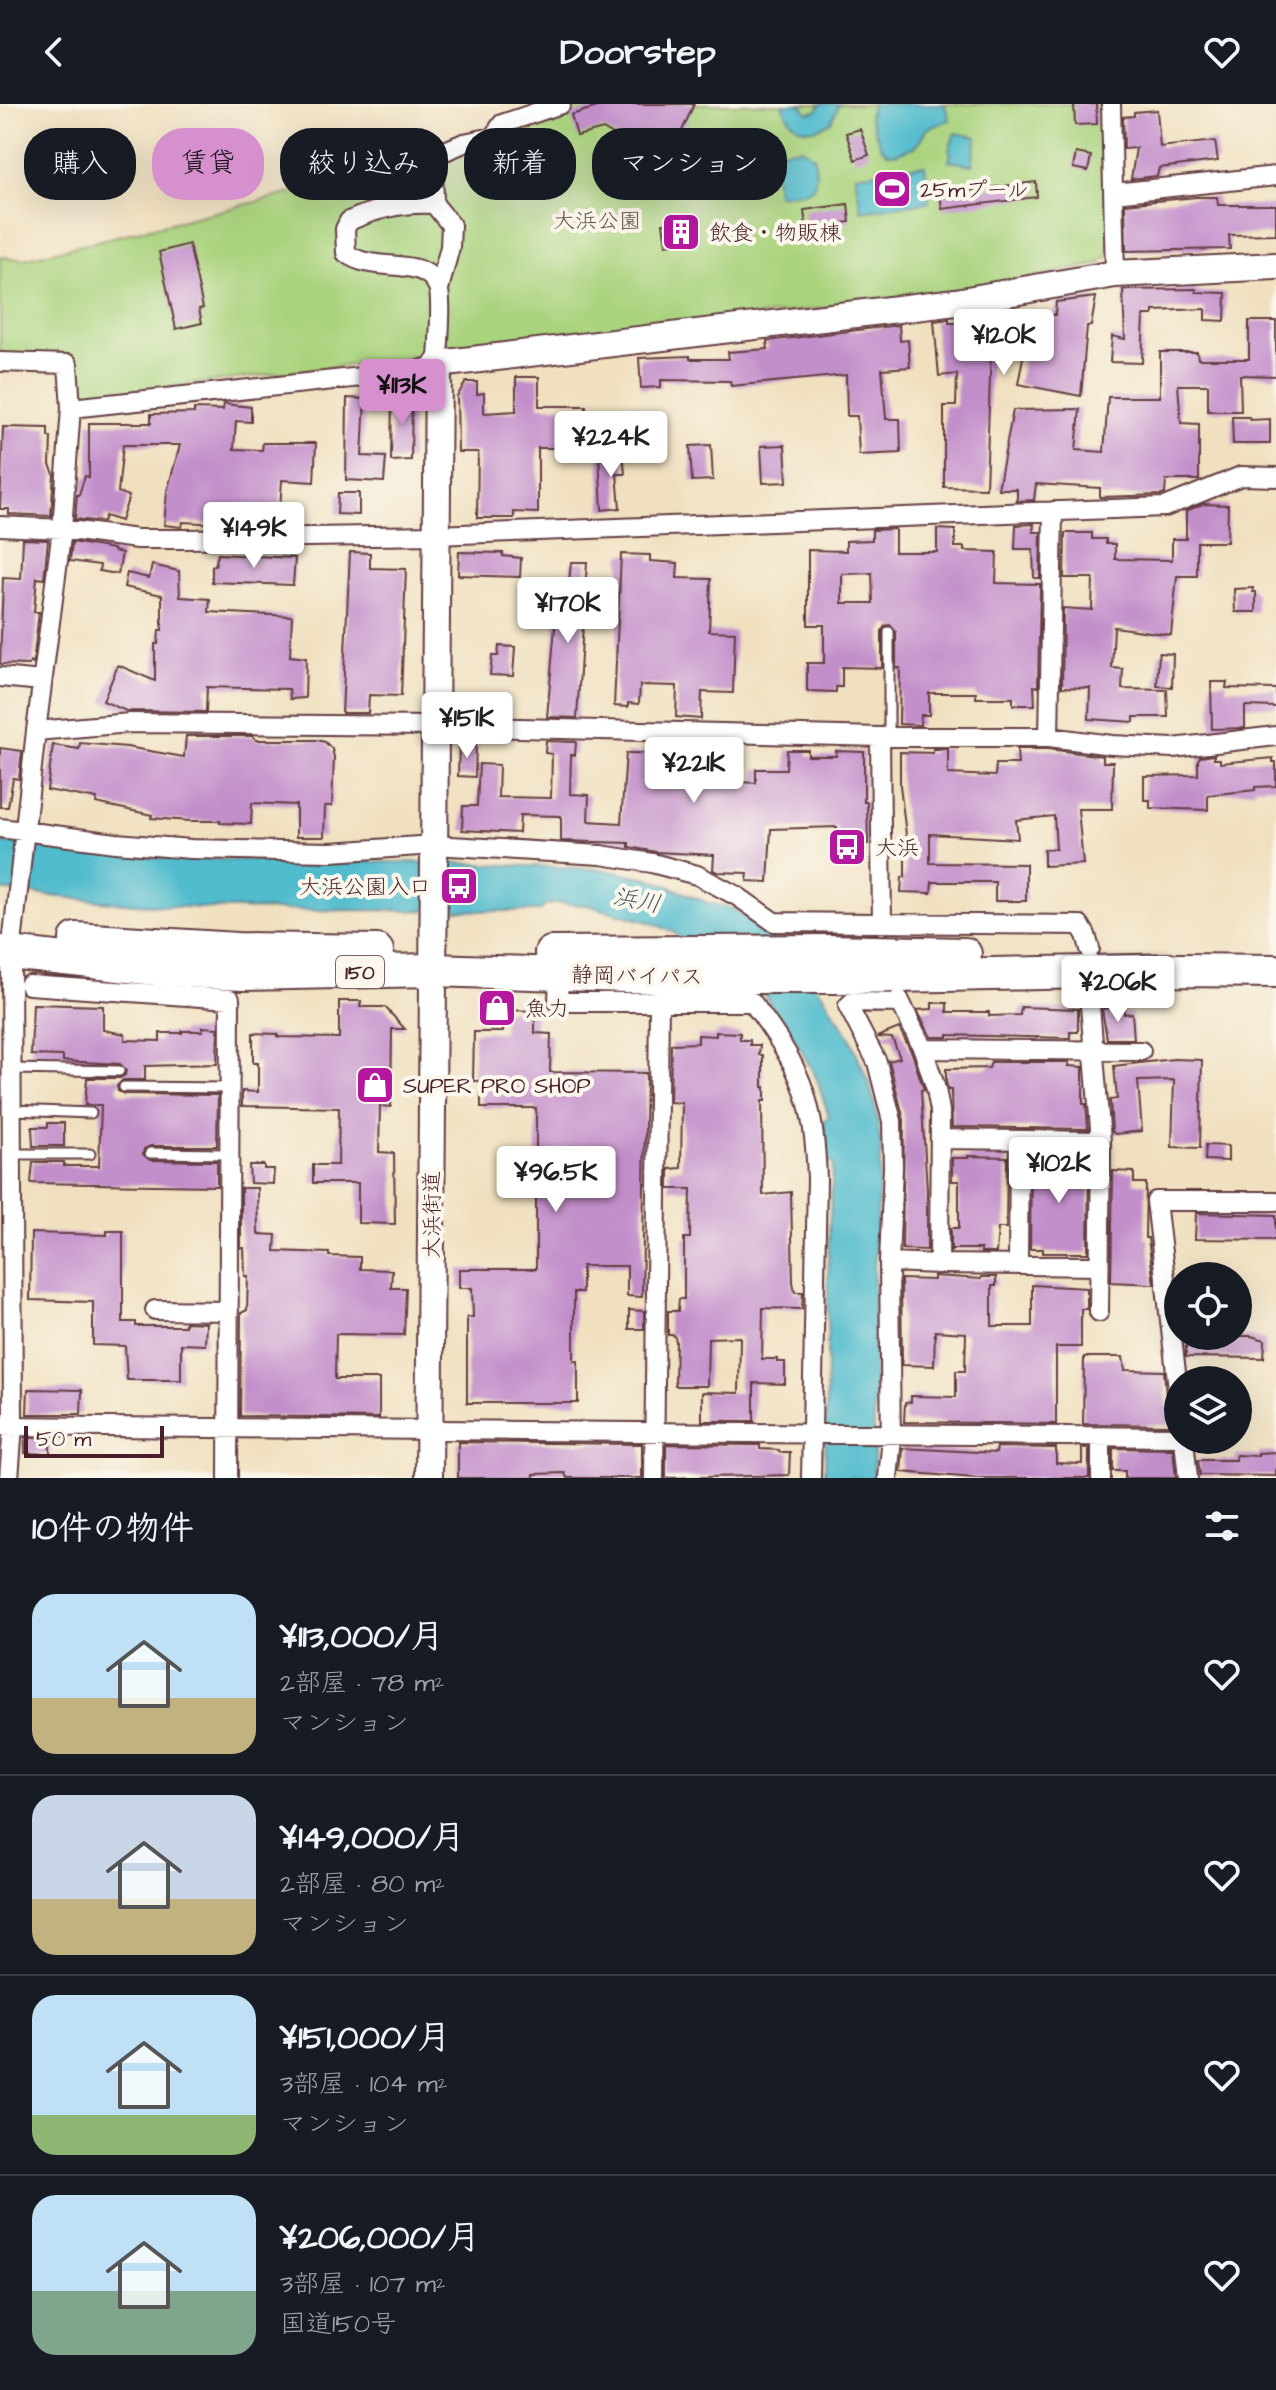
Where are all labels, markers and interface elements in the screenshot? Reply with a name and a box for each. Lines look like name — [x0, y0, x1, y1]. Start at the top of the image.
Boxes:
text: Doorstep — [560, 27, 716, 78]
icon: back — [32, 30, 76, 74]
icon: heart — [1200, 30, 1244, 74]
chip: 購入 — [24, 128, 136, 200]
chip: 賃貸 — [152, 128, 264, 200]
chip: 絞り込み — [280, 128, 448, 200]
chip: 新着 — [464, 128, 576, 200]
chip: マンション — [592, 128, 787, 200]
sports icon: 25mプール — [871, 168, 913, 210]
place label: 25mプール — [920, 175, 1029, 206]
park label: 大浜公園 — [553, 206, 641, 237]
building icon: 飲食・物販棟 — [660, 211, 702, 253]
place label: 飲食・物販棟 — [709, 218, 841, 249]
pin: ¥120K — [948, 309, 1060, 377]
text: ¥120K — [972, 317, 1036, 353]
pin: ¥113K — [346, 359, 458, 427]
text: ¥113K — [377, 367, 427, 403]
pin: ¥224K — [555, 411, 667, 479]
text: ¥224K — [572, 419, 650, 455]
pin: ¥149K — [198, 502, 310, 570]
text: ¥149K — [221, 510, 287, 546]
pin: ¥170K — [512, 577, 624, 645]
text: ¥170K — [535, 585, 601, 621]
pin: ¥151K — [411, 692, 523, 760]
text: ¥151K — [440, 700, 494, 736]
pin: ¥221K — [638, 737, 750, 805]
text: ¥221K — [663, 745, 725, 781]
bus stop icon: 大浜 — [826, 826, 868, 868]
place label: 大浜 — [875, 833, 919, 864]
bus stop icon: 大浜公園入口 — [438, 865, 480, 907]
place label: 大浜公園入口 — [299, 872, 431, 903]
water label: 浜川 — [610, 880, 664, 922]
road number: 150 — [336, 956, 384, 988]
pin: ¥206K — [1062, 956, 1174, 1024]
street label: 静岡バイパス — [571, 960, 703, 993]
text: ¥206K — [1079, 964, 1157, 1000]
shop icon: 魚力 — [476, 987, 518, 1029]
place label: 魚力 — [525, 994, 569, 1025]
shop icon: SUPER PRO SHOP — [354, 1064, 396, 1106]
place label: SUPER PRO SHOP — [403, 1071, 591, 1102]
pin: ¥102K — [1003, 1137, 1115, 1205]
text: ¥102K — [1027, 1145, 1091, 1181]
pin: ¥96.5K — [491, 1146, 621, 1214]
text: ¥96.5K — [515, 1154, 597, 1190]
street label: 大浜街道 — [417, 1171, 448, 1259]
map controls — [1164, 1262, 1252, 1454]
button: locate — [1164, 1262, 1252, 1350]
button: layers — [1164, 1366, 1252, 1454]
scale bar — [24, 1422, 164, 1458]
text: 50 m — [36, 1424, 91, 1455]
icon: filters — [1200, 1504, 1244, 1548]
text: 10件の物件 — [32, 1505, 194, 1553]
text: ¥113,000/月 — [280, 1613, 444, 1661]
icon: home — [96, 1626, 192, 1722]
icon: heart — [1200, 1652, 1244, 1696]
text: 2部屋 · 78 m² — [280, 1665, 445, 1701]
text: マンション — [280, 1705, 409, 1741]
text: ¥149,000/月 — [280, 1814, 465, 1862]
icon: home — [96, 1827, 192, 1923]
icon: heart — [1200, 1853, 1244, 1897]
text: 2部屋 · 80 m² — [280, 1866, 445, 1902]
text: マンション — [280, 1906, 409, 1942]
text: ¥151,000/月 — [280, 2014, 451, 2062]
icon: home — [96, 2027, 192, 2123]
icon: heart — [1200, 2053, 1244, 2097]
text: 3部屋 · 104 m² — [280, 2066, 448, 2102]
text: マンション — [280, 2106, 409, 2142]
text: ¥206,000/月 — [280, 2214, 480, 2262]
icon: home — [96, 2227, 192, 2323]
icon: heart — [1200, 2253, 1244, 2297]
text: 3部屋 · 107 m² — [280, 2266, 446, 2302]
text: 国道150号 — [280, 2306, 396, 2342]

